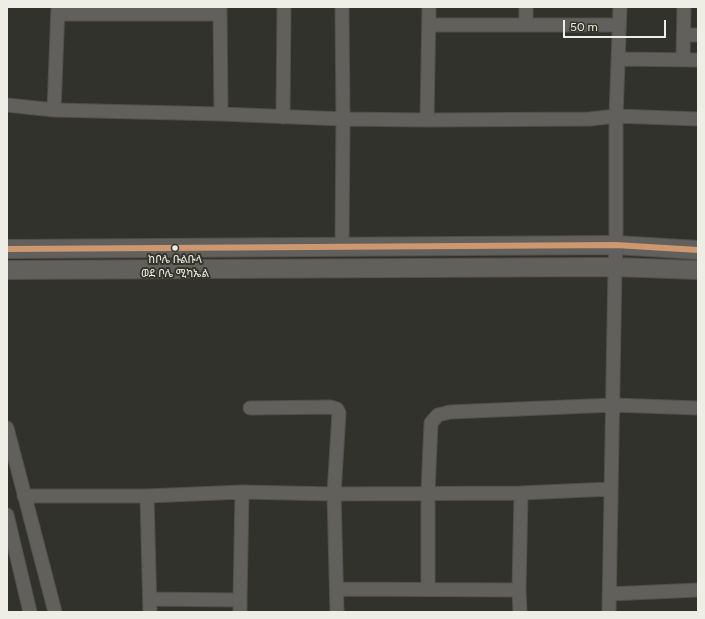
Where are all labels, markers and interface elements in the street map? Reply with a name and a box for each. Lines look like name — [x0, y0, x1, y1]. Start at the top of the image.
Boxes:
scale bar — [565, 12, 668, 38]
text: 50 m — [570, 20, 598, 34]
marker: ከቦሌ ቡልቡላ ወደ ቦሌ ሚካኤል — [170, 243, 180, 253]
place label: ከቦሌ ቡልቡላ ወደ ቦሌ ሚካኤል — [141, 253, 209, 279]

